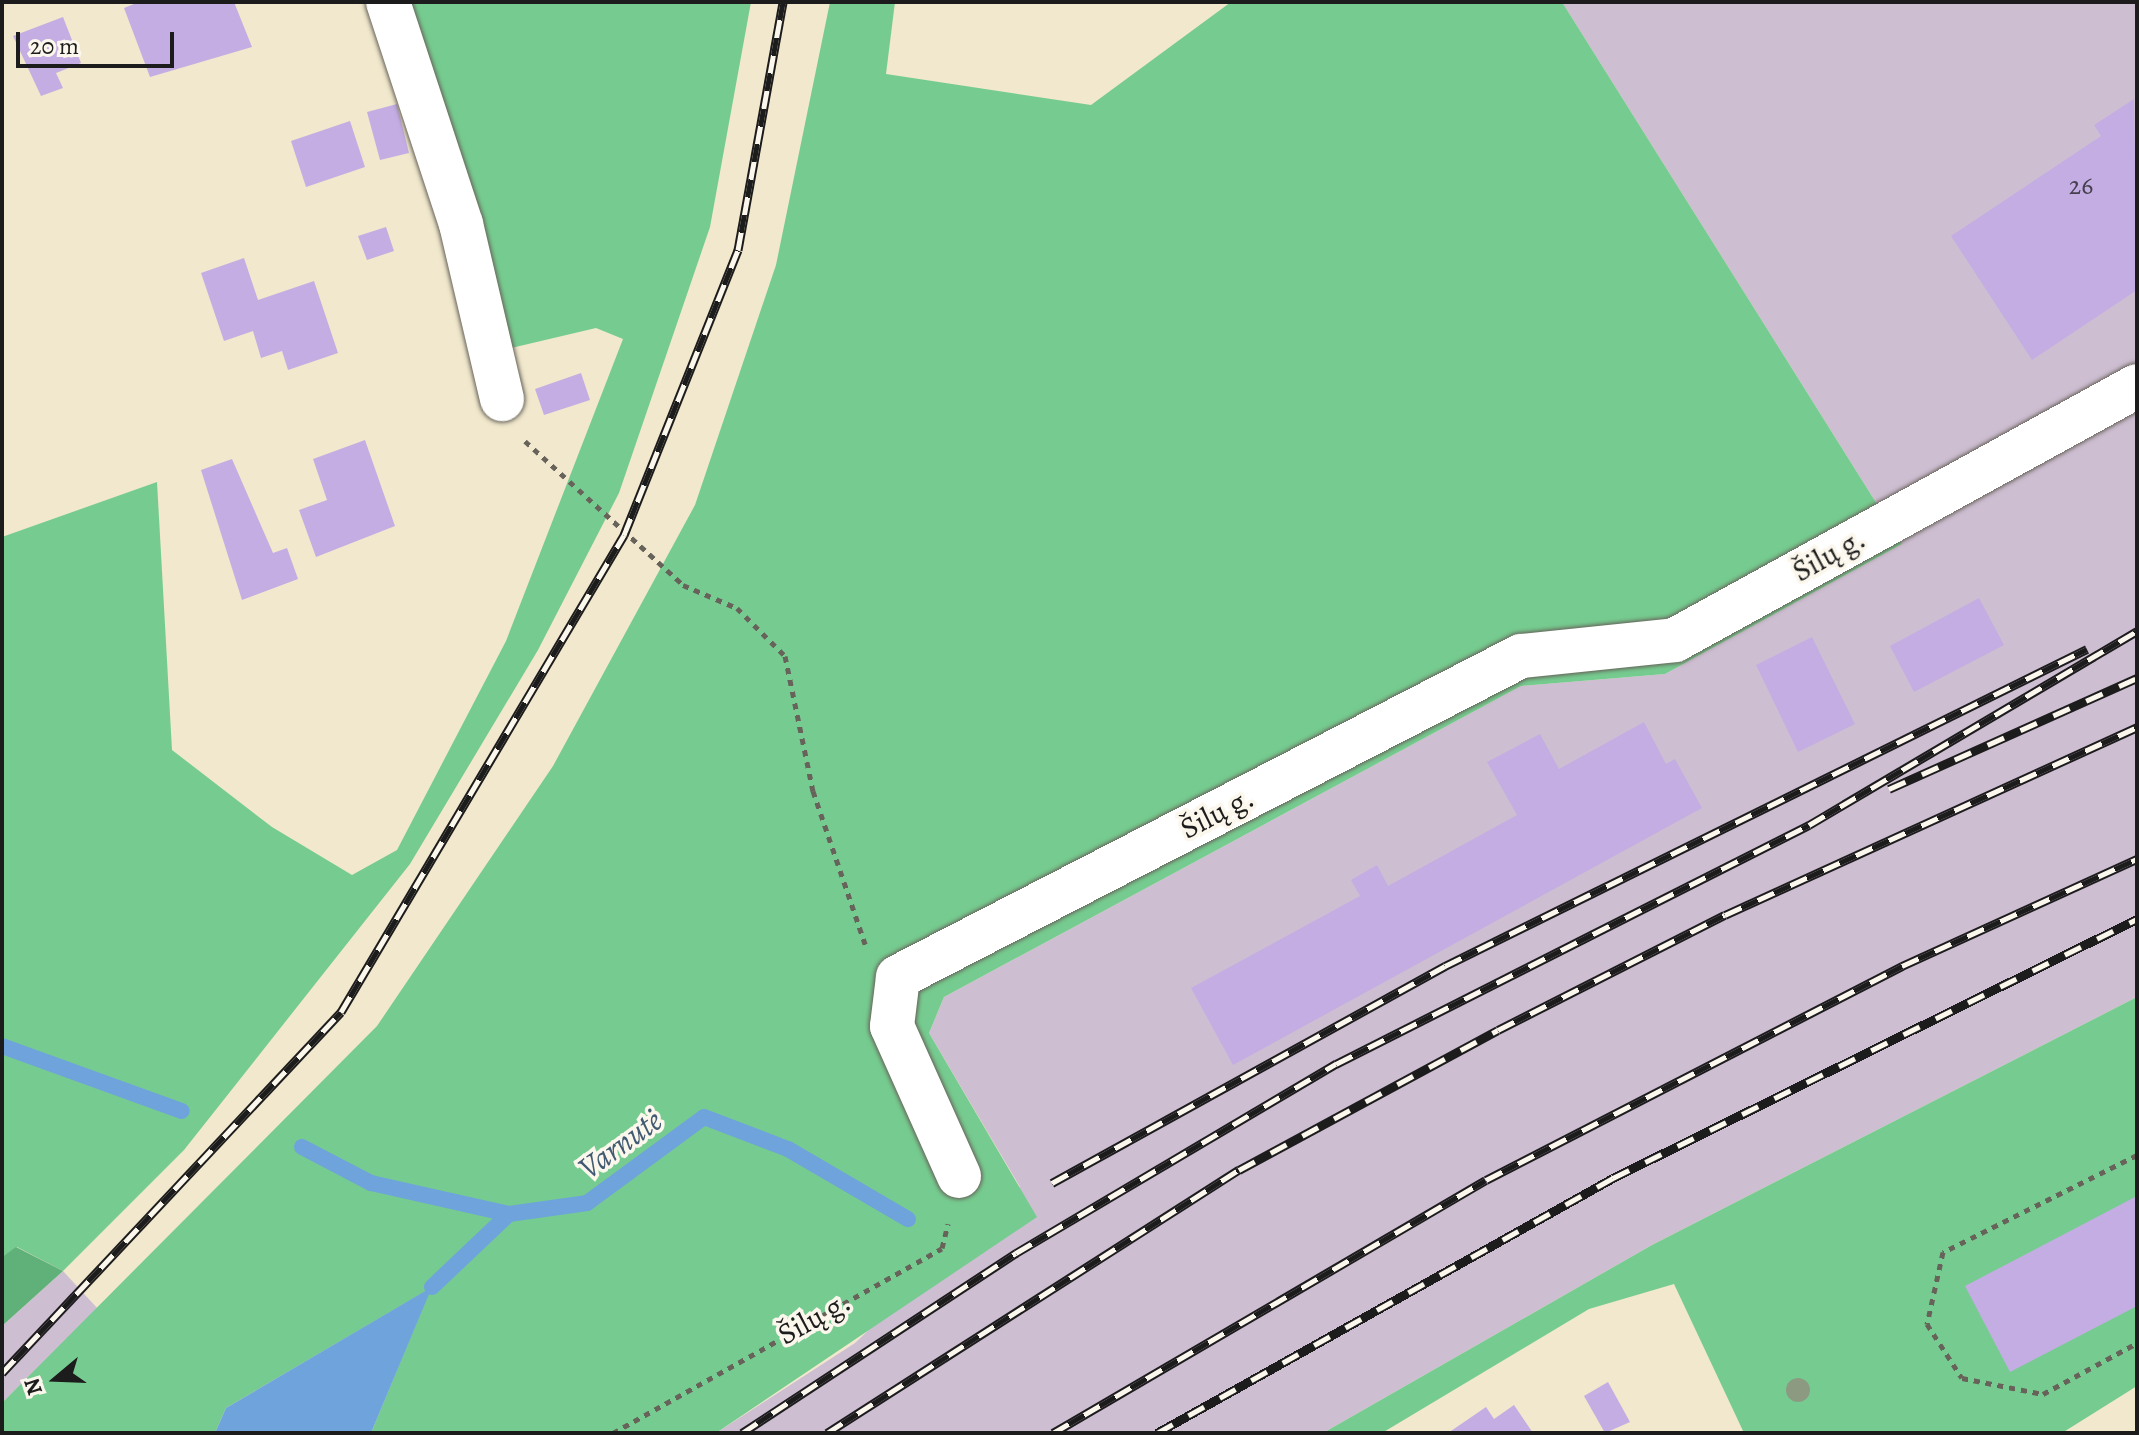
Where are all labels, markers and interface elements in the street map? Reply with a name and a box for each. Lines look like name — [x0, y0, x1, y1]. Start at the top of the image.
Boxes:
scale bar — [20, 16, 178, 66]
text: 20 m — [30, 30, 79, 62]
house number: 26 — [2069, 170, 2093, 202]
street label: Šilų g. — [1786, 520, 1872, 590]
street label: Šilų g. — [1174, 779, 1260, 847]
water label: Varnutė — [571, 1101, 669, 1187]
street label: Šilų g. — [771, 1283, 857, 1353]
north arrow — [16, 1339, 96, 1419]
text: N — [17, 1374, 50, 1399]

